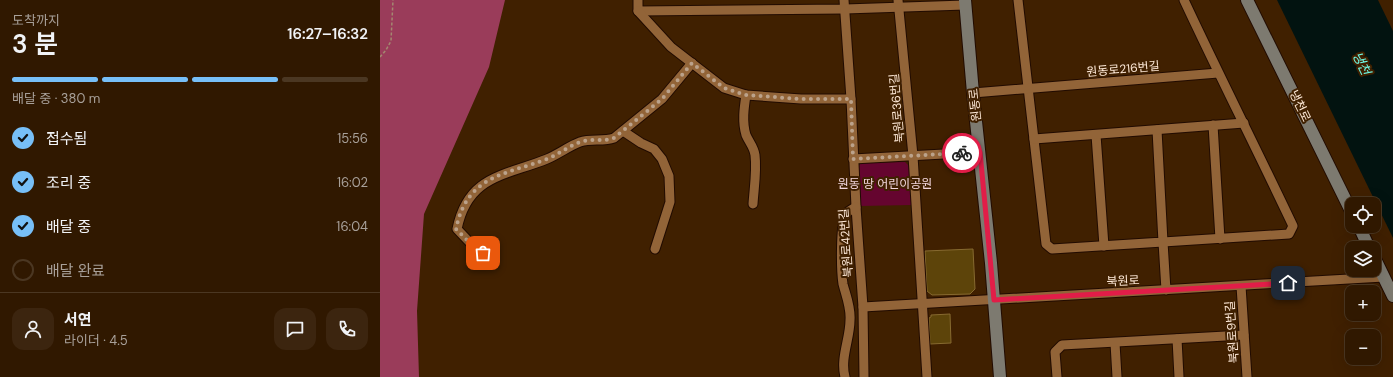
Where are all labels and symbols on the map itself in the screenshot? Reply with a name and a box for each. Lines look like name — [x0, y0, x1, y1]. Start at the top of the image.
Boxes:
water label: 냉천 — [1349, 49, 1375, 79]
street label: 원동로216번길 — [1086, 58, 1160, 80]
street label: 북원로36번길 — [886, 73, 908, 143]
street label: 원동로 — [965, 88, 985, 122]
street label: 냉천로 — [1286, 88, 1314, 124]
courier — [942, 133, 982, 173]
park label: 원동 땅 어린이공원 — [838, 176, 932, 192]
street label: 북원로42번길 — [836, 208, 856, 278]
pin — [466, 236, 500, 270]
pin — [1271, 266, 1305, 300]
street label: 북원로 — [1106, 272, 1140, 290]
street label: 북원로9번길 — [1222, 300, 1242, 364]

